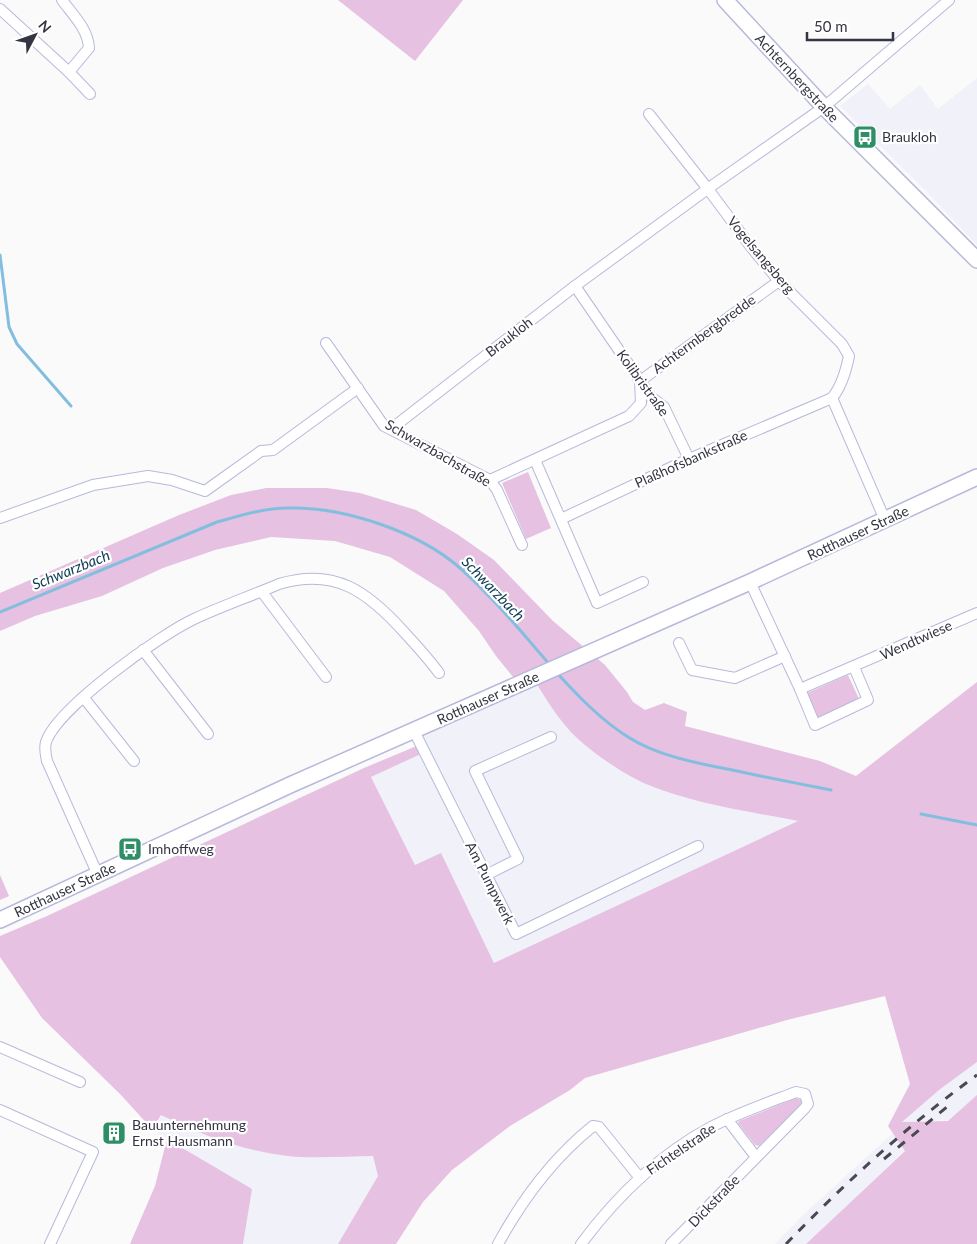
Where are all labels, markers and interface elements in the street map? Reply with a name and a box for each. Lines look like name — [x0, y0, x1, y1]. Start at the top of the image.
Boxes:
north arrow — [10, 10, 60, 60]
scale bar — [807, 10, 893, 42]
text: N — [35, 16, 55, 36]
text: 50 m — [814, 17, 848, 35]
street label: Achternbergstraße — [752, 30, 843, 125]
bus stop icon: Braukloh — [852, 124, 878, 150]
place label: Braukloh — [882, 128, 937, 145]
street label: Vogelsangsberg — [724, 213, 799, 297]
street label: Achtermbergbredde — [649, 290, 759, 377]
street label: Braukloh — [482, 313, 536, 360]
street label: Kolibristraße — [614, 346, 673, 419]
street label: Schwarzbachstraße — [382, 415, 494, 490]
street label: Plaßhofsbankstraße — [632, 426, 750, 491]
street label: Rotthauser Straße — [804, 502, 911, 563]
water label: Schwarzbach — [29, 545, 112, 593]
water label: Schwarzbach — [459, 552, 529, 624]
street label: Wendtwiese — [877, 616, 954, 663]
street label: Rotthauser Straße — [434, 667, 541, 728]
bus stop icon: Imhoffweg — [117, 836, 143, 862]
street label: Am Pumpwerk — [462, 839, 519, 928]
place label: Imhoffweg — [148, 840, 214, 857]
street label: Rotthauser Straße — [11, 859, 118, 920]
place label: Bauunternehmung Ernst Hausmann — [132, 1116, 246, 1149]
street label: Fichtelstraße — [643, 1119, 719, 1178]
building icon: Bauunternehmung Ernst Hausmann — [101, 1120, 127, 1146]
street label: Dickstraße — [685, 1171, 743, 1230]

